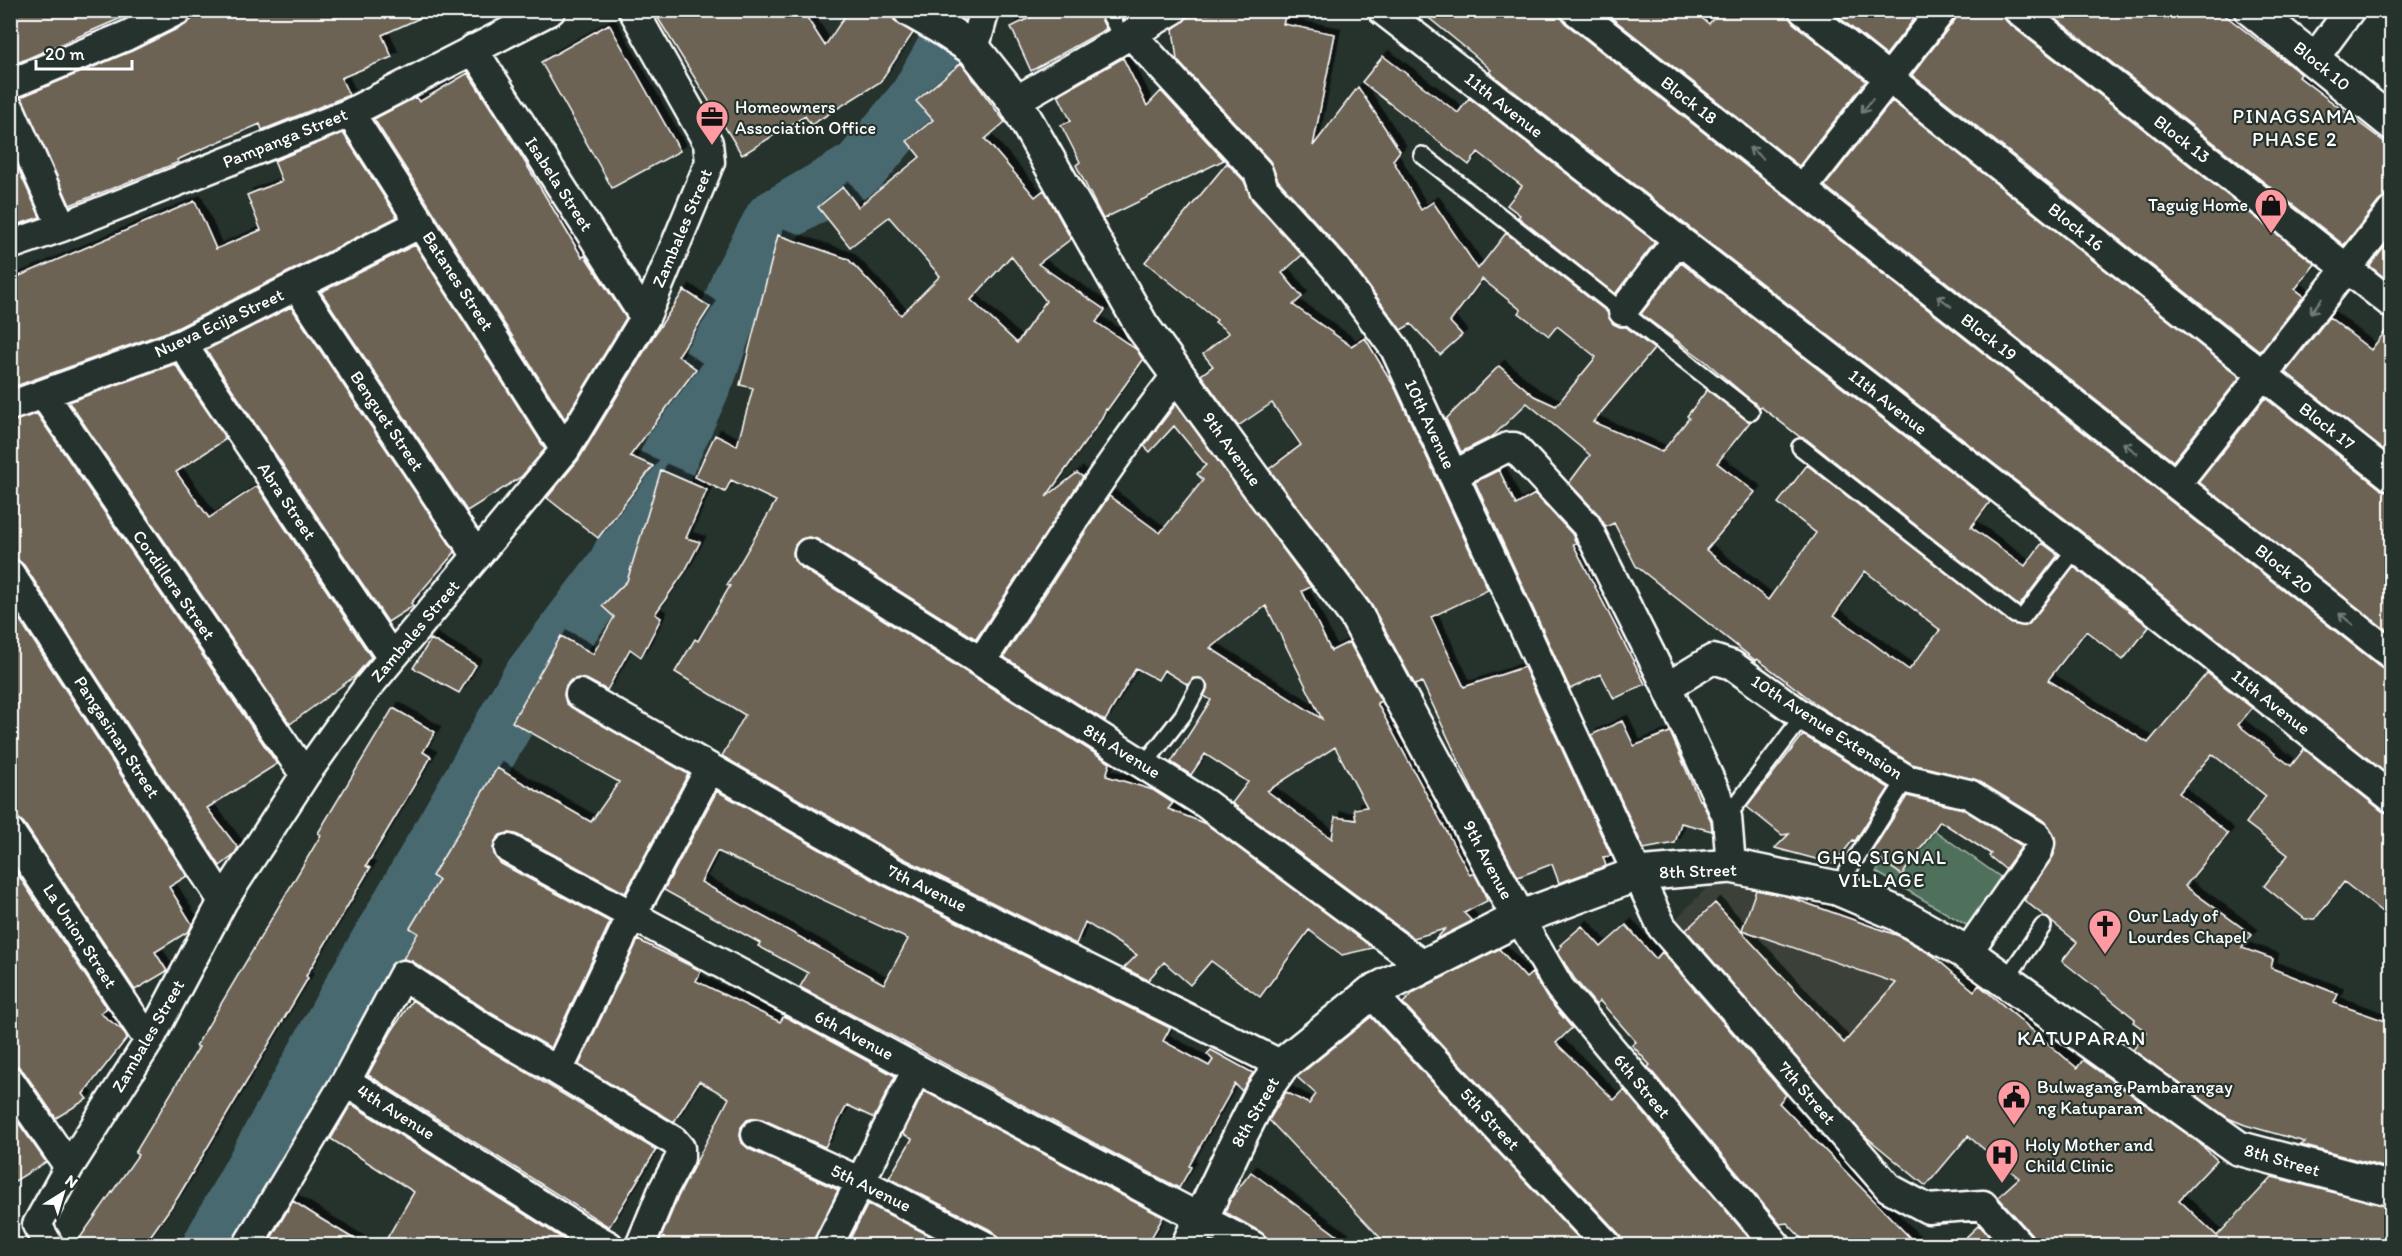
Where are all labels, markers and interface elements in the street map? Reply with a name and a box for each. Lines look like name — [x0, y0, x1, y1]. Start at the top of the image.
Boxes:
scale bar — [36, 33, 132, 71]
street label: Block 10 — [2289, 36, 2355, 96]
text: 20 m — [45, 43, 85, 65]
street label: 11th Avenue — [1460, 67, 1548, 143]
street label: Block 18 — [1656, 71, 1722, 129]
place label: Homeowners Association Office — [735, 96, 876, 139]
one-way arrow — [1861, 98, 1874, 114]
office icon: Homeowners Association Office — [694, 99, 730, 146]
street label: Pampanga Street — [219, 103, 351, 173]
district label: PINAGSAMA PHASE 2 — [2233, 104, 2357, 151]
street label: Block 13 — [2149, 110, 2215, 168]
street label: Isabela Street — [520, 133, 598, 236]
one-way arrow — [1748, 147, 1764, 160]
street label: Zambales Street — [647, 165, 717, 291]
shop icon: Taguig Home — [2253, 187, 2289, 234]
place label: Taguig Home — [2148, 194, 2248, 216]
street label: Block 16 — [2044, 198, 2108, 256]
street label: Batanes Street — [418, 227, 499, 335]
street label: Nueva Ecija Street — [151, 283, 287, 363]
one-way arrow — [1936, 295, 1952, 308]
one-way arrow — [2309, 298, 2322, 314]
street label: Block 19 — [1957, 308, 2021, 366]
street label: 11th Avenue — [1844, 364, 1932, 440]
street label: Benguet Street — [345, 367, 429, 476]
street label: 10th Avenue — [1400, 376, 1460, 472]
street label: Block 17 — [2295, 397, 2359, 455]
street label: 9th Avenue — [1198, 408, 1266, 490]
one-way arrow — [2123, 441, 2138, 455]
street label: Abra Street — [253, 458, 321, 544]
street label: Cordillera Street — [128, 526, 220, 644]
street label: Block 20 — [2251, 539, 2317, 599]
street label: Zambales Street — [366, 575, 464, 687]
one-way arrow — [2338, 612, 2354, 625]
street label: 11th Avenue — [2227, 664, 2315, 740]
street label: 10th Avenue Extension — [1747, 670, 1907, 784]
street label: Pangasinan Street — [69, 672, 165, 802]
street label: 8th Avenue — [1079, 719, 1165, 783]
street label: 9th Avenue — [1458, 817, 1518, 903]
district label: GHQ SIGNAL VILLAGE — [1817, 845, 1947, 892]
street label: 7th Avenue — [884, 859, 970, 917]
street label: 8th Street — [1659, 859, 1738, 883]
street label: La Union Street — [38, 880, 122, 992]
place label: Our Lady of Lourdes Chapel — [2128, 905, 2247, 948]
church icon: Our Lady of Lourdes Chapel — [2087, 908, 2123, 955]
street label: Zambales Street — [107, 975, 189, 1096]
street label: 6th Avenue — [811, 1005, 897, 1065]
district label: KATUPARAN — [2017, 1025, 2147, 1050]
street label: 6th Street — [1609, 1049, 1675, 1123]
street label: 7th Street — [1773, 1057, 1841, 1129]
street label: 8th Street — [1226, 1073, 1284, 1151]
place label: Bulwagang Pambarangay ng Katuparan — [2037, 1076, 2233, 1119]
street label: 4th Avenue — [353, 1079, 439, 1145]
public building icon: Bulwagang Pambarangay ng Katuparan — [1996, 1079, 2032, 1126]
street label: 5th Street — [1456, 1083, 1525, 1155]
place label: Holy Mother and Child Clinic — [2025, 1134, 2153, 1177]
hospital icon: Holy Mother and Child Clinic — [1984, 1137, 2020, 1184]
street label: 8th Street — [2242, 1139, 2323, 1181]
street label: 5th Avenue — [827, 1159, 915, 1217]
north arrow — [33, 1163, 93, 1223]
text: N — [62, 1171, 82, 1192]

